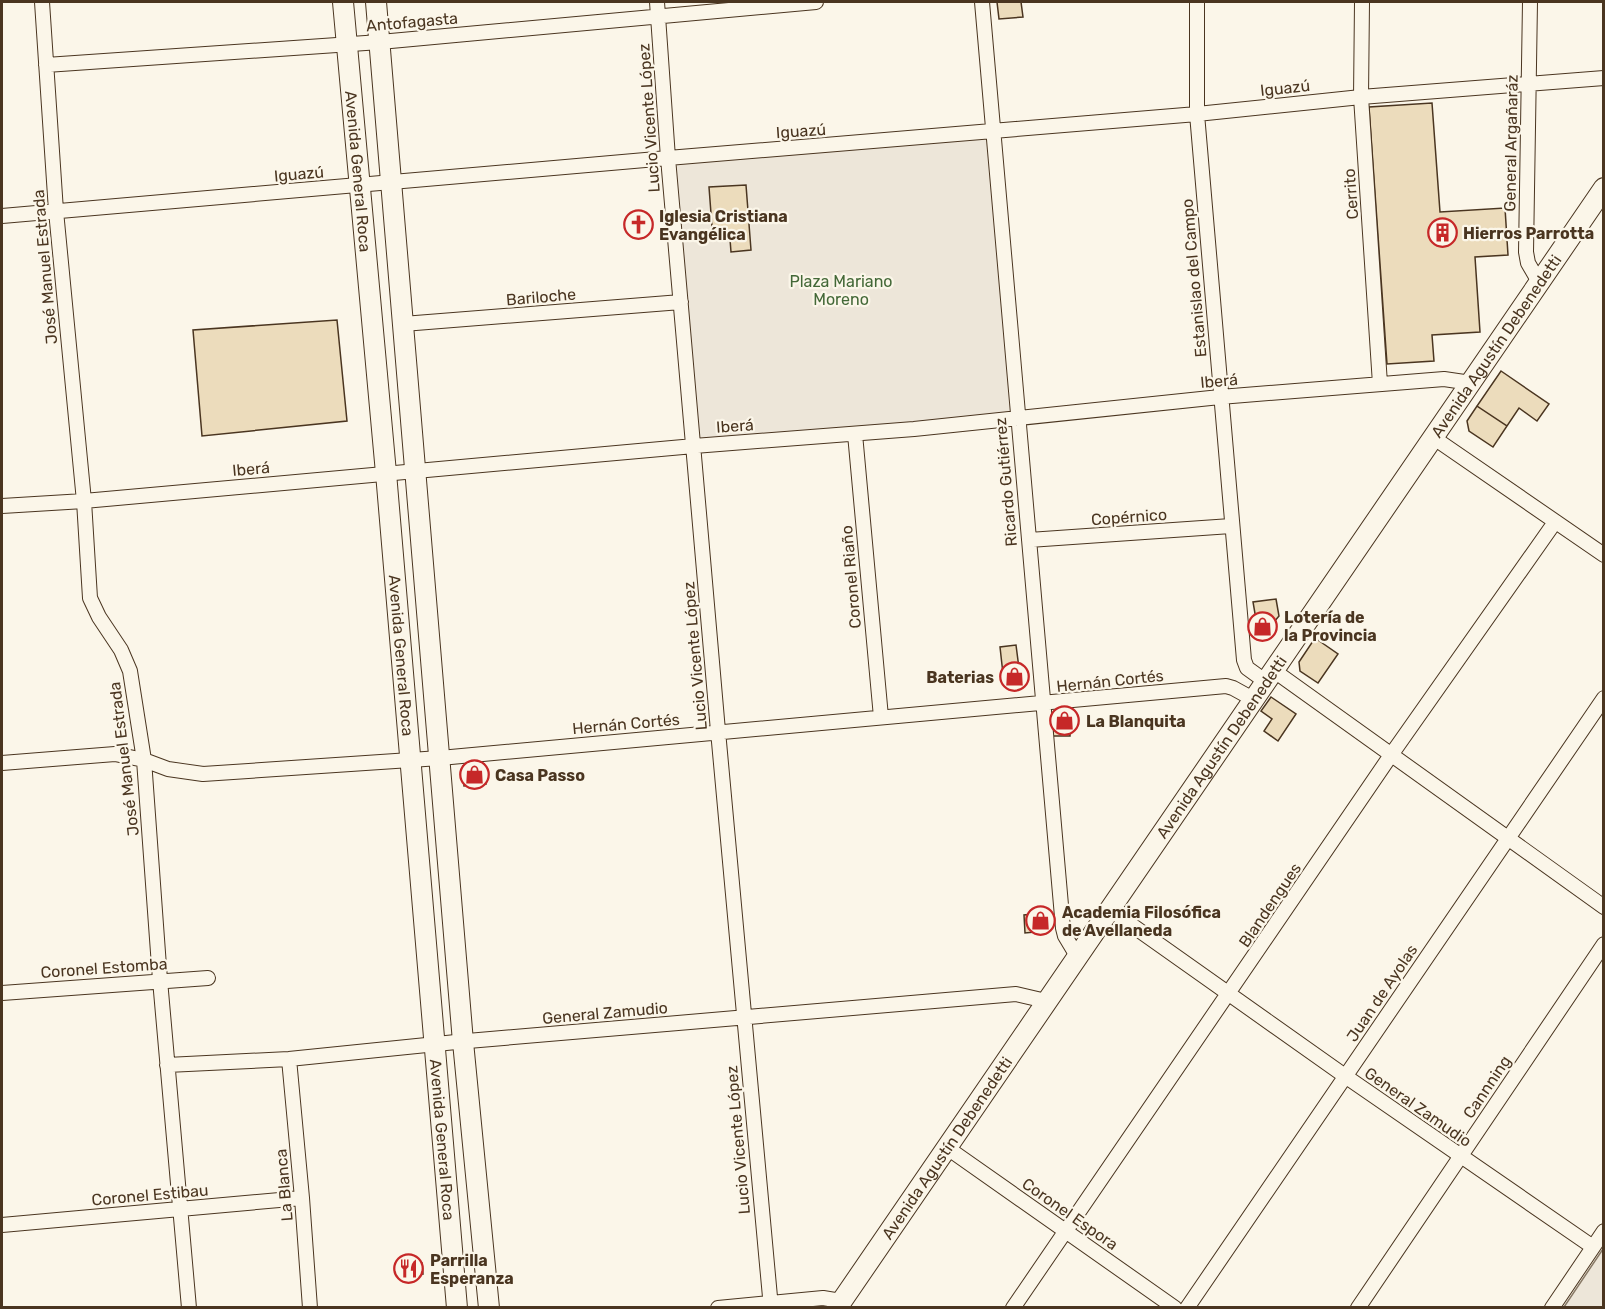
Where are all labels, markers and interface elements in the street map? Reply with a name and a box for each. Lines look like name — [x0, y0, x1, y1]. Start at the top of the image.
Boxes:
street label: Antofagasta — [365, 9, 459, 35]
street label: Lucio Vicente López — [634, 43, 664, 193]
street label: General Argañaráz — [1500, 74, 1522, 212]
street label: Iguazú — [1259, 76, 1311, 100]
street label: Avenida General Roca — [342, 90, 375, 253]
street label: Iguazú — [775, 120, 827, 142]
street label: Iguazú — [273, 162, 325, 186]
street label: Cerrito — [1340, 168, 1362, 220]
street label: José Manuel Estrada — [29, 189, 61, 345]
street label: Estanislao del Campo — [1178, 198, 1210, 358]
place label: Iglesia Cristiana Evangélica — [659, 207, 788, 244]
church icon: Iglesia Cristiana Evangélica — [622, 209, 654, 241]
building icon: Hierros Parrotta — [1426, 217, 1458, 249]
place label: Hierros Parrotta — [1463, 224, 1594, 243]
street label: Avenida Agustín Debenedetti — [1427, 251, 1565, 441]
park label: Plaza Mariano Moreno — [789, 272, 893, 309]
street label: Bariloche — [505, 284, 577, 310]
street label: Iberá — [1199, 370, 1239, 392]
street label: Iberá — [716, 415, 754, 437]
street label: Ricardo Gutiérrez — [991, 417, 1021, 547]
street label: Iberá — [231, 458, 271, 480]
street label: Copérnico — [1090, 505, 1168, 529]
street label: Coronel Riaño — [837, 525, 865, 629]
street label: Avenida General Roca — [385, 574, 418, 737]
street label: Lucio Vicente López — [679, 581, 711, 731]
place label: Lotería de la Provincia — [1284, 608, 1377, 645]
shop icon: Lotería de la Provincia — [1247, 610, 1279, 642]
street label: Avenida Agustín Debenedetti — [1152, 652, 1290, 842]
shop icon: Baterias — [999, 661, 1031, 693]
street label: Hernán Cortés — [1055, 666, 1165, 696]
place label: Baterias — [926, 668, 994, 687]
street label: José Manuel Estrada — [105, 681, 143, 837]
shop icon: La Blanquita — [1049, 705, 1081, 737]
street label: Hernán Cortés — [571, 710, 681, 738]
place label: La Blanquita — [1086, 712, 1186, 731]
shop icon: Casa Passo — [458, 759, 490, 791]
place label: Casa Passo — [495, 766, 585, 785]
street label: Blandengues — [1235, 859, 1305, 951]
place label: Academia Filosófica de Avellaneda — [1062, 903, 1221, 940]
shop icon: Academia Filosófica de Avellaneda — [1025, 905, 1057, 937]
street label: Juan de Ayolas — [1343, 941, 1421, 1045]
street label: Coronel Estomba — [40, 954, 168, 982]
street label: General Zamudio — [541, 998, 669, 1028]
street label: Cannning — [1459, 1052, 1515, 1122]
street label: Avenida Agustín Debenedetti — [877, 1053, 1016, 1243]
street label: Avenida General Roca — [426, 1058, 459, 1221]
street label: General Zamudio — [1361, 1063, 1475, 1151]
street label: Lucio Vicente López — [722, 1065, 754, 1215]
street label: La Blanca — [271, 1148, 297, 1222]
street label: Coronel Espora — [1018, 1174, 1122, 1254]
street label: Coronel Estibau — [91, 1180, 209, 1210]
place label: Parrilla Esperanza — [430, 1251, 514, 1288]
restaurant icon: Parrilla Esperanza — [393, 1253, 425, 1285]

